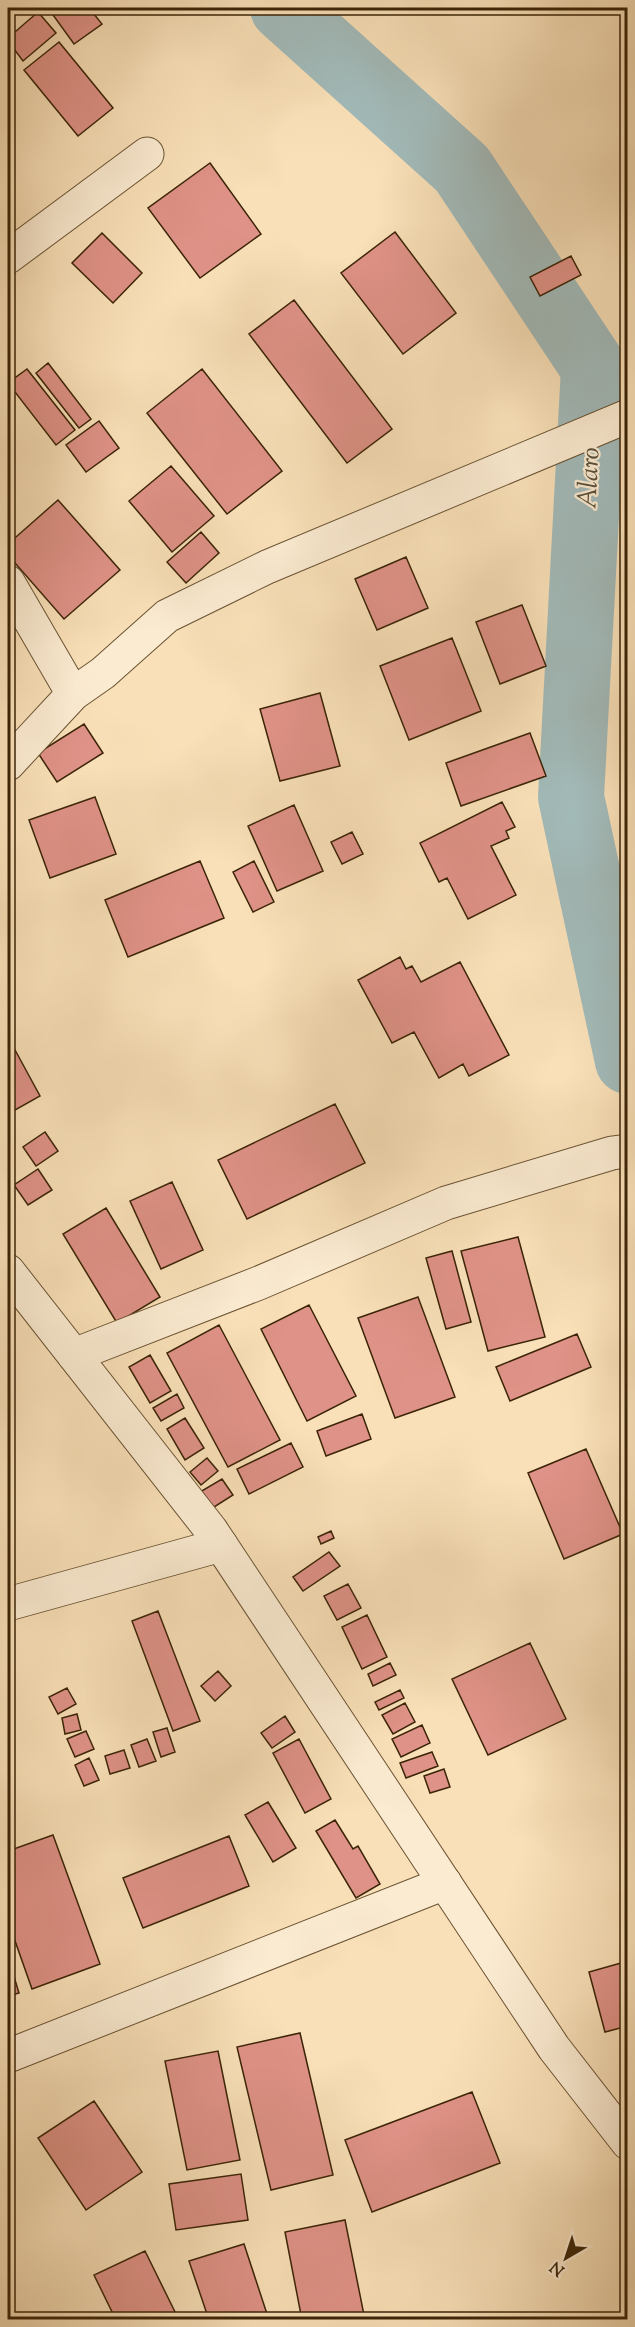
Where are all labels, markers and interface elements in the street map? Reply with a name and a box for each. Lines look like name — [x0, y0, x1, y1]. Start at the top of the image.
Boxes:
water label: Alaro — [569, 446, 612, 510]
north arrow — [536, 2228, 596, 2288]
text: N — [546, 2255, 570, 2281]

